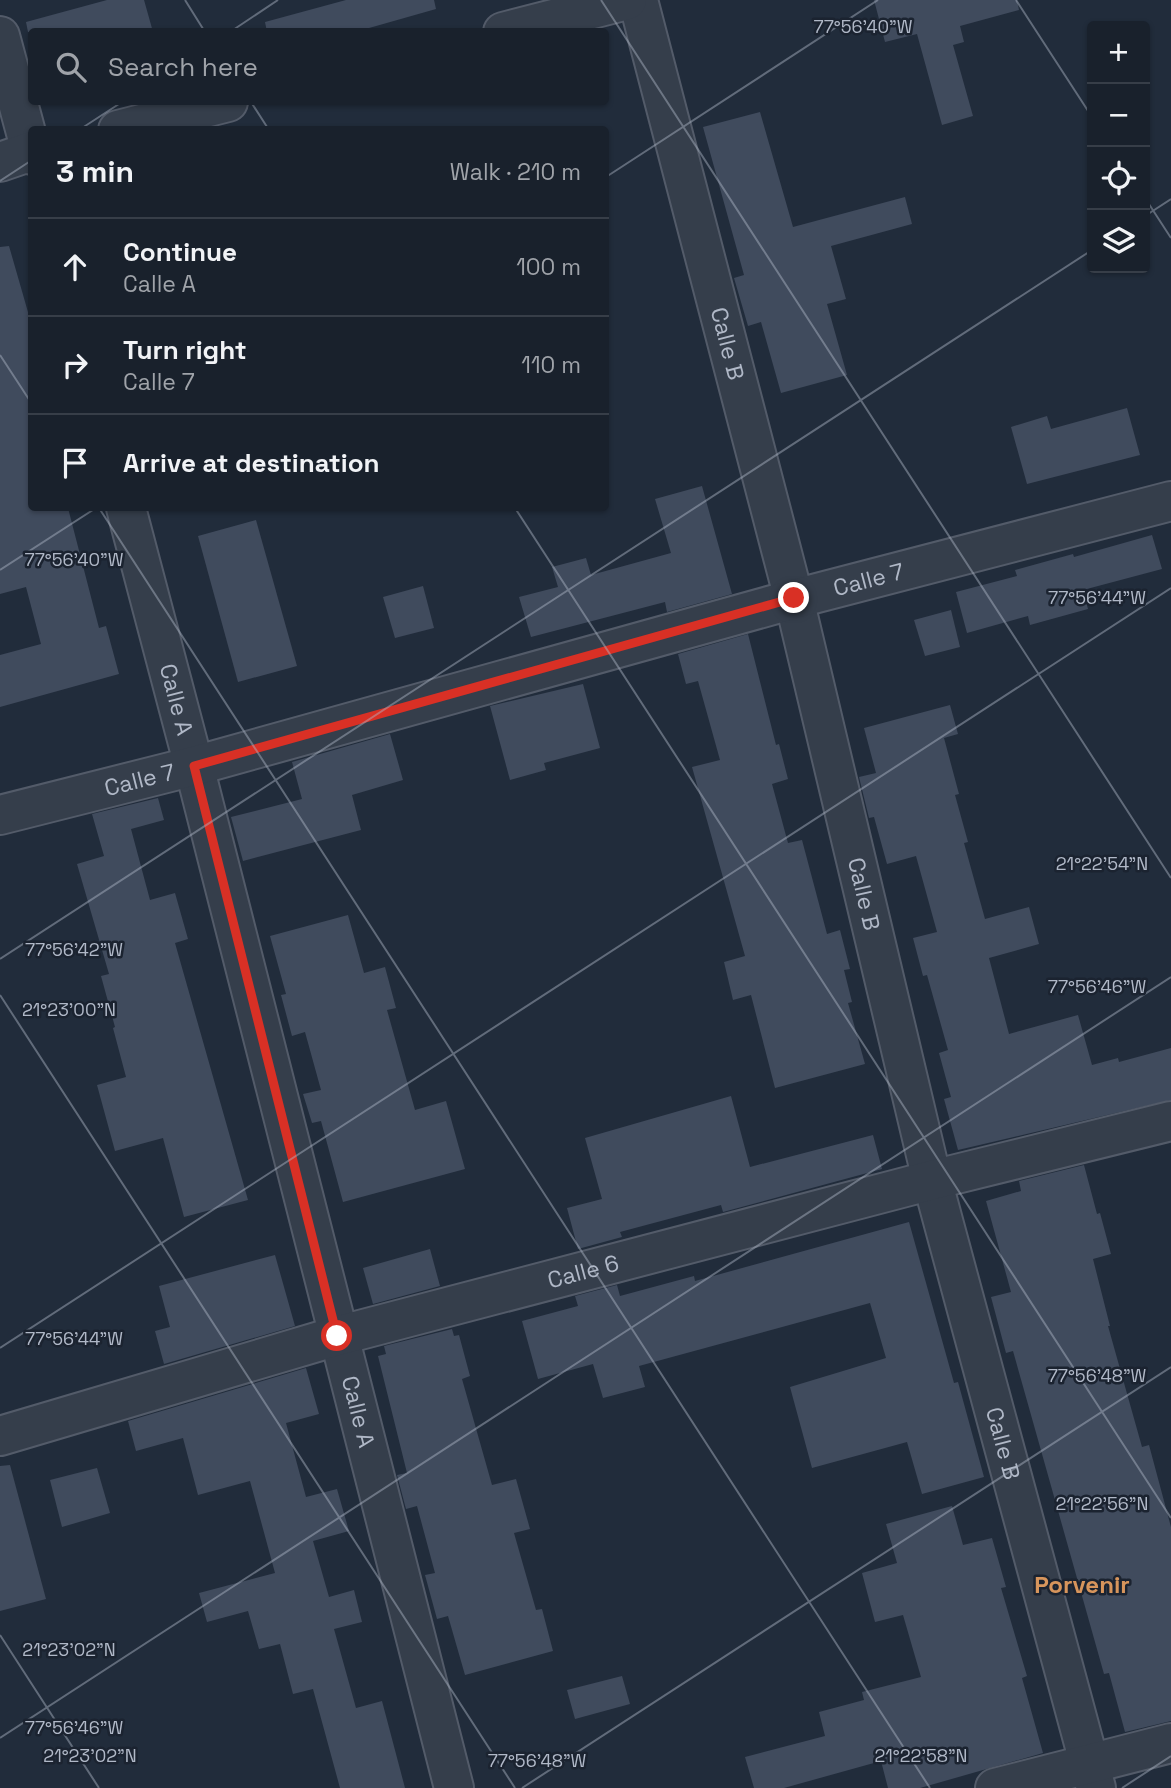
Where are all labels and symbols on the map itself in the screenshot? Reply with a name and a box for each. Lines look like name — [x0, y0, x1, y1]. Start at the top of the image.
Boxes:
text: 77°56'40"W — [814, 15, 913, 38]
street label: Calle B — [704, 304, 751, 383]
text: 77°56'40"W — [25, 548, 124, 571]
street label: Calle 7 — [830, 556, 907, 603]
route end — [778, 582, 809, 613]
text: 77°56'44"W — [1048, 586, 1146, 609]
street label: Calle A — [153, 660, 200, 739]
street label: Calle 7 — [101, 756, 178, 803]
text: 21°22'54"N — [1056, 852, 1148, 875]
street label: Calle B — [841, 854, 887, 933]
text: 77°56'42"W — [25, 938, 123, 961]
text: 77°56'46"W — [1048, 975, 1146, 998]
text: 21°23'00"N — [22, 998, 116, 1021]
street label: Calle 6 — [544, 1248, 622, 1295]
route start — [321, 1320, 352, 1351]
text: 77°56'44"W — [25, 1327, 123, 1350]
text: 77°56'48"W — [1048, 1364, 1147, 1387]
street label: Calle A — [335, 1373, 382, 1451]
street label: Calle B — [979, 1404, 1027, 1483]
text: 21°22'56"N — [1056, 1492, 1148, 1515]
district label: Porvenir — [1034, 1569, 1130, 1600]
text: 21°23'02"N — [22, 1638, 116, 1661]
text: 77°56'46"W — [25, 1716, 123, 1739]
text: 21°23'02"N — [43, 1744, 137, 1767]
text: 21°22'58"N — [874, 1744, 968, 1767]
text: 77°56'48"W — [488, 1749, 587, 1772]

